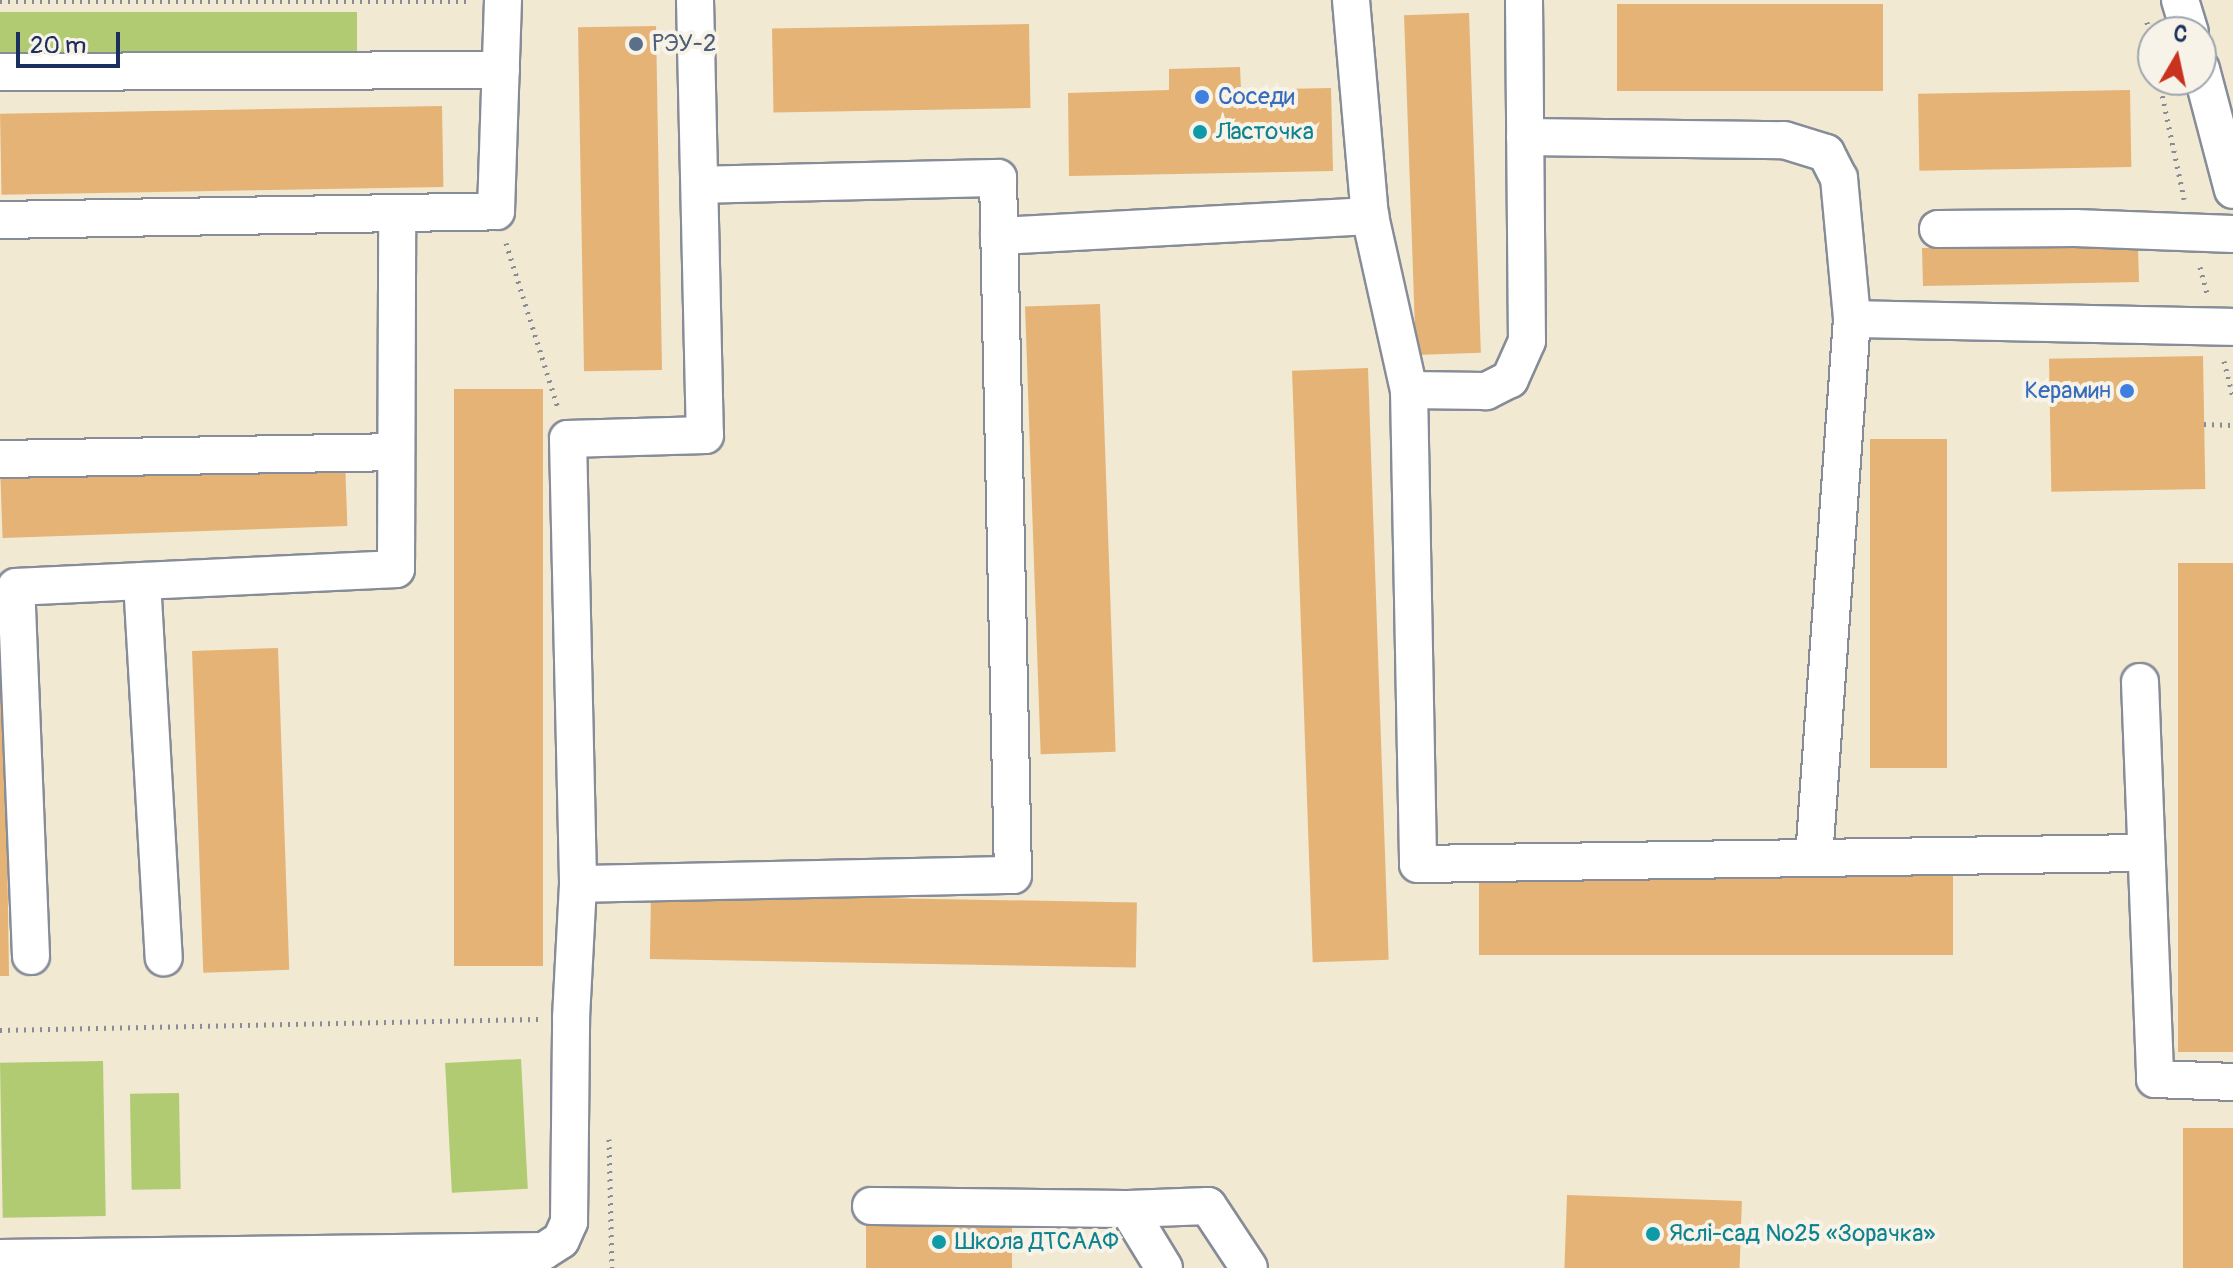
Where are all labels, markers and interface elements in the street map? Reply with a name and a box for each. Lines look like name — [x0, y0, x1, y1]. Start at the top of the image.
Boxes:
scale bar — [20, 16, 124, 66]
north arrow — [2137, 16, 2217, 96]
text: С — [2172, 19, 2189, 49]
place label: РЭУ-2 — [652, 30, 716, 58]
text: 20 m — [30, 31, 86, 60]
marker: РЭУ-2 — [627, 35, 645, 53]
place label: Соседи — [1218, 83, 1295, 111]
marker: Соседи — [1193, 88, 1211, 106]
place label: Ласточка — [1216, 118, 1314, 146]
marker: Ласточка — [1191, 123, 1209, 141]
place label: Керамин — [2024, 377, 2111, 405]
marker: Керамин — [2118, 382, 2136, 400]
place label: Яслі-сад №25 «Зорачка» — [1669, 1220, 1935, 1248]
marker: Яслі-сад №25 «Зорачка» — [1644, 1225, 1662, 1243]
place label: Школа ДТСААФ — [955, 1228, 1119, 1256]
marker: Школа ДТСААФ — [930, 1233, 948, 1251]

